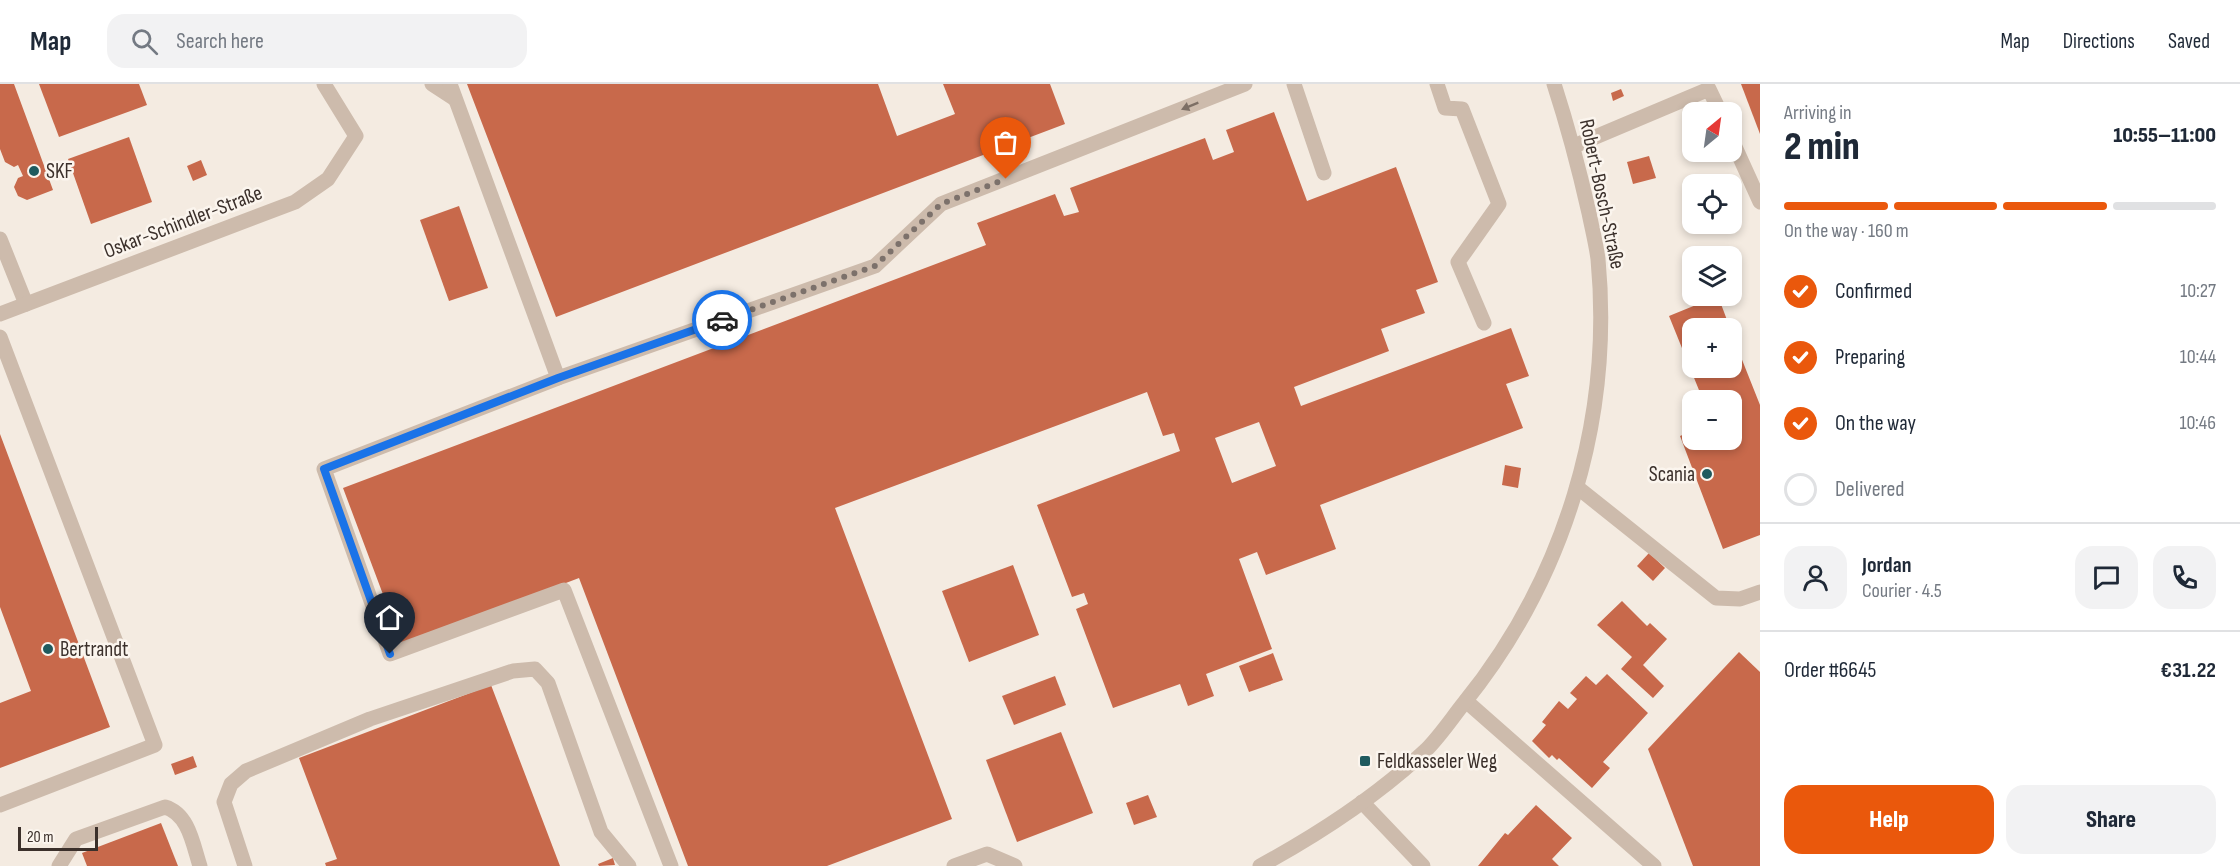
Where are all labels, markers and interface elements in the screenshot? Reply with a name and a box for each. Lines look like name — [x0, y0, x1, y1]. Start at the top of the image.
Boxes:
search box — [107, 14, 527, 68]
text: Map — [30, 25, 71, 58]
icon: search — [128, 25, 161, 58]
text: Search here — [176, 28, 264, 55]
text: Map — [2000, 29, 2030, 54]
text: Directions — [2063, 29, 2135, 54]
text: Saved — [2168, 29, 2210, 54]
one-way arrow — [1181, 101, 1199, 111]
text: Arriving in — [1784, 101, 1852, 125]
north arrow — [1682, 102, 1742, 162]
map controls — [1682, 102, 1742, 450]
pin — [980, 117, 1031, 179]
street label: Robert-Bosch-Straße — [1574, 117, 1630, 271]
text: 10:55–11:00 — [2113, 122, 2216, 149]
text: 2 min — [1784, 124, 1860, 171]
icon: bag — [989, 126, 1022, 159]
place label: SKF — [46, 159, 73, 184]
marker: SKF — [27, 164, 41, 178]
button: locate — [1682, 174, 1742, 234]
street label: Oskar-Schindler-Straße — [100, 180, 266, 264]
text: On the way · 160 m — [1784, 219, 1909, 243]
button: layers — [1682, 246, 1742, 306]
icon: check — [1784, 275, 1817, 308]
text: Confirmed — [1835, 278, 1912, 305]
text: 10:27 — [2180, 279, 2216, 303]
courier — [692, 290, 752, 350]
icon: car — [706, 304, 739, 337]
button: + — [1682, 318, 1742, 378]
icon: check — [1784, 341, 1817, 374]
text: Preparing — [1835, 344, 1905, 371]
text: 10:44 — [2180, 345, 2216, 369]
button: − — [1682, 390, 1742, 450]
icon: check — [1784, 407, 1817, 440]
text: On the way — [1835, 410, 1916, 437]
text: 10:46 — [2179, 411, 2216, 435]
place label: Scania — [1649, 462, 1695, 487]
marker: Scania — [1700, 467, 1714, 481]
text: Delivered — [1835, 476, 1904, 503]
button: person — [1784, 546, 1847, 609]
button: chat — [2075, 546, 2138, 609]
button: phone — [2153, 546, 2216, 609]
text: Jordan — [1862, 552, 1911, 579]
text: Courier · 4.5 — [1862, 579, 1942, 603]
pin — [364, 592, 415, 654]
icon: home — [373, 601, 406, 634]
place label: Bertrandt — [60, 637, 128, 662]
marker: Bertrandt — [41, 642, 55, 656]
text: Order #6645 — [1784, 657, 1876, 684]
text: €31.22 — [2161, 657, 2216, 684]
place label: Feldkasseler Weg — [1377, 749, 1497, 774]
marker: Feldkasseler Weg — [1358, 754, 1372, 768]
button: Help — [1784, 785, 1994, 854]
button: Share — [2006, 785, 2216, 854]
scale bar — [18, 824, 98, 852]
text: 20 m — [27, 828, 54, 847]

